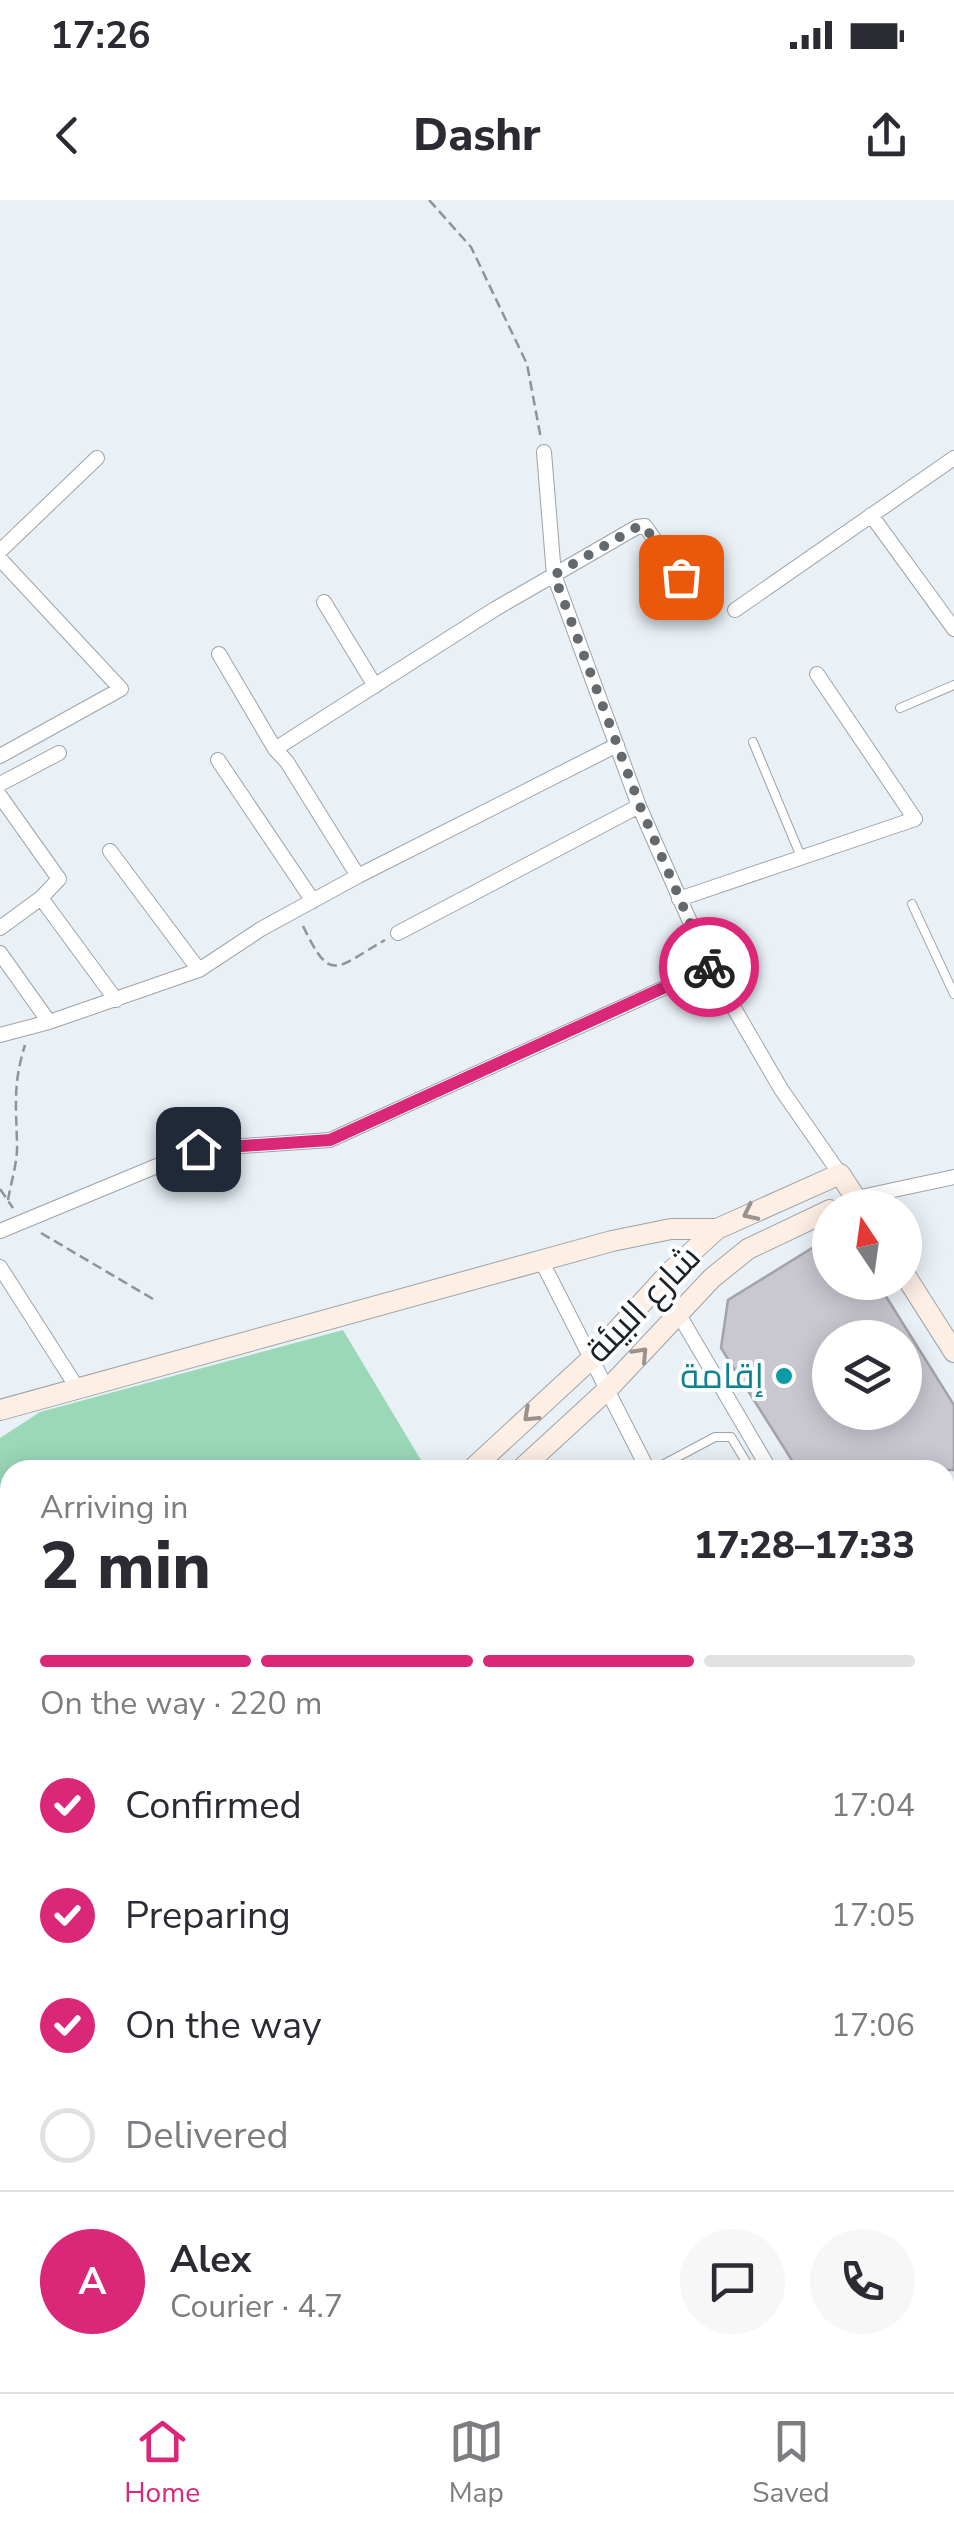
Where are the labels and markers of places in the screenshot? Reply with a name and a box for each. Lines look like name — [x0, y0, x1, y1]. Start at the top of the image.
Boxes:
pin — [639, 535, 724, 620]
pin — [156, 1107, 241, 1192]
place label: إقامة — [680, 1353, 764, 1400]
marker: إقامة — [773, 1365, 795, 1387]

